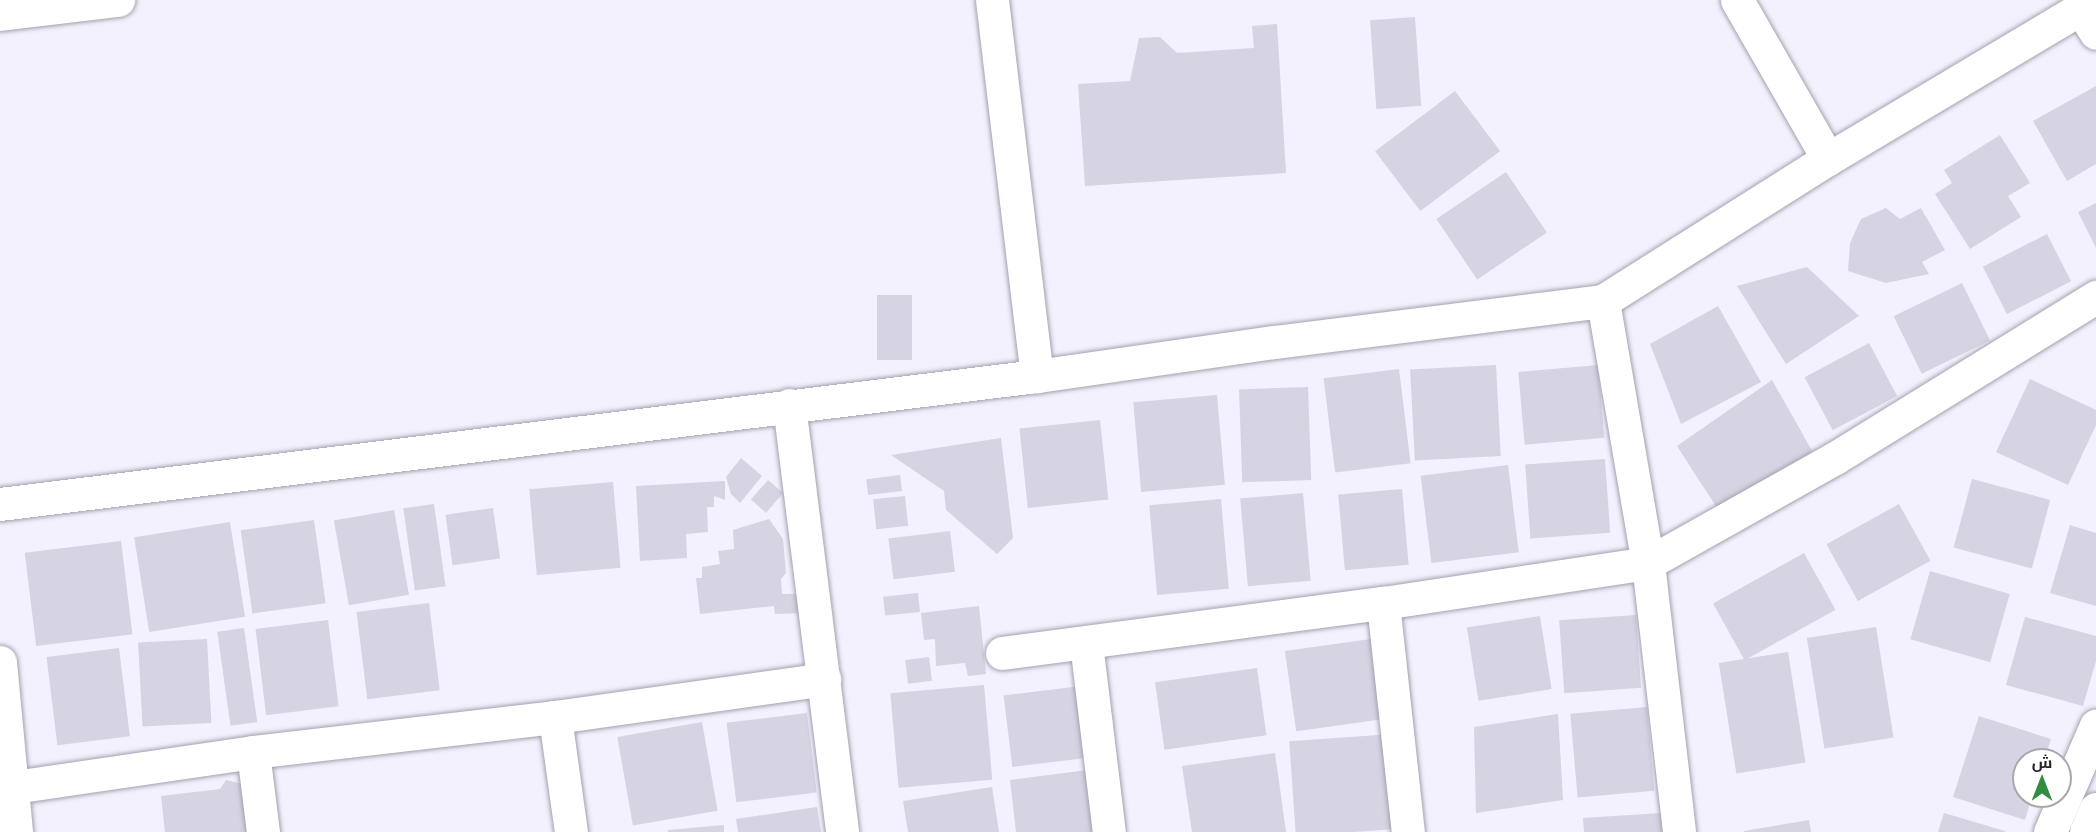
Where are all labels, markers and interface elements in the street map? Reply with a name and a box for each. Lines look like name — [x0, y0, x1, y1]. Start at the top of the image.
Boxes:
north arrow — [2012, 748, 2072, 808]
text: ش — [2032, 751, 2052, 773]

